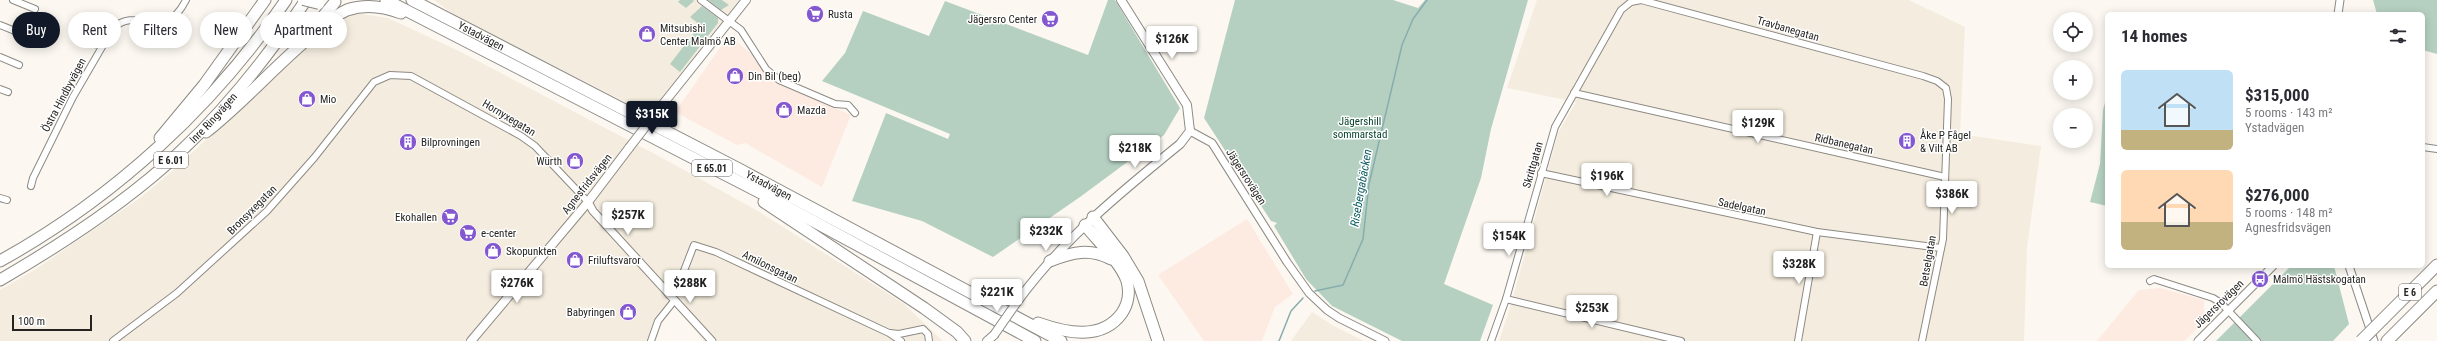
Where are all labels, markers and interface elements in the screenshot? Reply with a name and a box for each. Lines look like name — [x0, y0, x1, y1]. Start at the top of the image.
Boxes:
supermarket icon: Rusta — [805, 4, 825, 24]
place label: Rusta — [828, 8, 853, 21]
supermarket icon: Jägersro Center — [1040, 9, 1060, 29]
chip: Buy — [12, 12, 60, 48]
chip: Rent — [68, 12, 121, 48]
chip: Filters — [129, 12, 192, 48]
chip: New — [200, 12, 252, 48]
chip: Apartment — [260, 12, 347, 48]
map controls — [2053, 12, 2093, 148]
button: locate — [2053, 12, 2093, 52]
place label: Jägersro Center — [968, 13, 1038, 26]
street label: Travbanegatan — [1755, 14, 1821, 44]
street label: Ystadvägen — [456, 18, 507, 53]
place label: Mitsubishi Center Malmö AB — [660, 22, 736, 48]
shop icon: Mitsubishi Center Malmö AB — [637, 24, 657, 44]
icon: filters — [2387, 25, 2409, 47]
pin: $126K — [1144, 26, 1200, 60]
text: 14 homes — [2121, 26, 2187, 46]
text: $126K — [1155, 31, 1189, 46]
street label: Östra Hindbyvägen — [39, 56, 89, 134]
button: + — [2053, 60, 2093, 100]
shop icon: Din Bil (beg) — [725, 66, 745, 86]
place label: Din Bil (beg) — [748, 70, 801, 83]
text: $315,000 — [2245, 85, 2309, 105]
icon: home — [2153, 86, 2201, 134]
shop icon: Mio — [297, 89, 317, 109]
street label: Inre Ringvägen — [187, 90, 240, 146]
place label: Mio — [320, 93, 337, 106]
street label: Hornyxegatan — [480, 97, 538, 139]
shop icon: Mazda — [774, 100, 794, 120]
pin: $315K — [624, 101, 680, 135]
place label: Mazda — [797, 104, 826, 117]
text: 5 rooms · 143 m² — [2245, 105, 2332, 120]
text: $315K — [635, 106, 669, 121]
button: − — [2053, 108, 2093, 148]
pin: $129K — [1730, 110, 1786, 144]
park label: Jägershill sommarstad — [1333, 115, 1387, 141]
text: $129K — [1741, 115, 1775, 130]
text: Ystadvägen — [2245, 120, 2304, 135]
place label: Åke P Fågel & Vilt AB — [1920, 128, 1971, 155]
street label: Ridbanegatan — [1814, 131, 1874, 157]
building icon: Åke P Fågel & Vilt AB — [1897, 131, 1917, 151]
building icon: Bilprovningen — [398, 132, 418, 152]
pin: $218K — [1107, 135, 1163, 169]
place label: Bilprovningen — [421, 136, 480, 149]
text: $218K — [1118, 140, 1152, 155]
street label: Skrittgatan — [1520, 140, 1546, 190]
street label: Jägersrovägen — [1223, 147, 1269, 207]
water label: Risebergabäcken — [1347, 148, 1375, 228]
street label: Agnesfridsvägen — [559, 151, 615, 217]
shop icon: Würth — [565, 151, 585, 171]
road number: E 6.01 — [154, 152, 188, 168]
place label: Würth — [536, 155, 562, 168]
road number: E 65.01 — [692, 160, 732, 176]
pin: $196K — [1579, 163, 1635, 197]
street label: Ystadvägen — [744, 167, 794, 203]
text: $196K — [1590, 168, 1624, 183]
pin: $386K — [1924, 181, 1980, 215]
street label: Bronsyxegatan — [225, 183, 279, 237]
text: $276,000 — [2245, 185, 2309, 205]
text: $386K — [1935, 186, 1969, 201]
icon: home — [2153, 186, 2201, 234]
street label: Sadelgatan — [1717, 196, 1767, 218]
pin: $257K — [600, 202, 656, 236]
text: 5 rooms · 148 m² — [2245, 205, 2332, 220]
supermarket icon: Ekohallen — [440, 207, 460, 227]
text: $257K — [611, 207, 645, 222]
place label: Ekohallen — [395, 211, 437, 224]
pin: $232K — [1018, 218, 1074, 252]
text: Agnesfridsvägen — [2245, 220, 2331, 235]
supermarket icon: e-center — [458, 223, 478, 243]
text: $232K — [1029, 223, 1063, 238]
pin: $154K — [1481, 223, 1537, 257]
place label: e-center — [481, 227, 517, 240]
text: $154K — [1492, 228, 1526, 243]
street label: Betselgatan — [1917, 234, 1939, 288]
shop icon: Skopunkten — [483, 241, 503, 261]
place label: Skopunkten — [506, 245, 557, 258]
street label: Amilonsgatan — [740, 248, 800, 286]
shop icon: Friluftsvaror — [565, 250, 585, 270]
pin: $328K — [1771, 251, 1827, 285]
place label: Friluftsvaror — [588, 254, 641, 267]
text: $328K — [1782, 256, 1816, 271]
bus stop icon: Malmö Hästskogatan — [2250, 269, 2270, 289]
pin: $276K — [489, 270, 545, 304]
pin: $288K — [662, 270, 718, 304]
place label: Malmö Hästskogatan — [2273, 273, 2366, 286]
text: $276K — [500, 275, 534, 290]
text: $288K — [673, 275, 707, 290]
street label: Jägersrovägen — [2191, 277, 2247, 331]
pin: $221K — [969, 279, 1025, 313]
text: $221K — [980, 284, 1014, 299]
road number: E 6 — [2399, 284, 2421, 300]
pin: $253K — [1564, 295, 1620, 329]
text: $253K — [1575, 300, 1609, 315]
shop icon: Babyringen — [618, 302, 638, 322]
place label: Babyringen — [567, 306, 615, 319]
scale bar — [12, 313, 92, 332]
text: 100 m — [18, 315, 45, 328]

